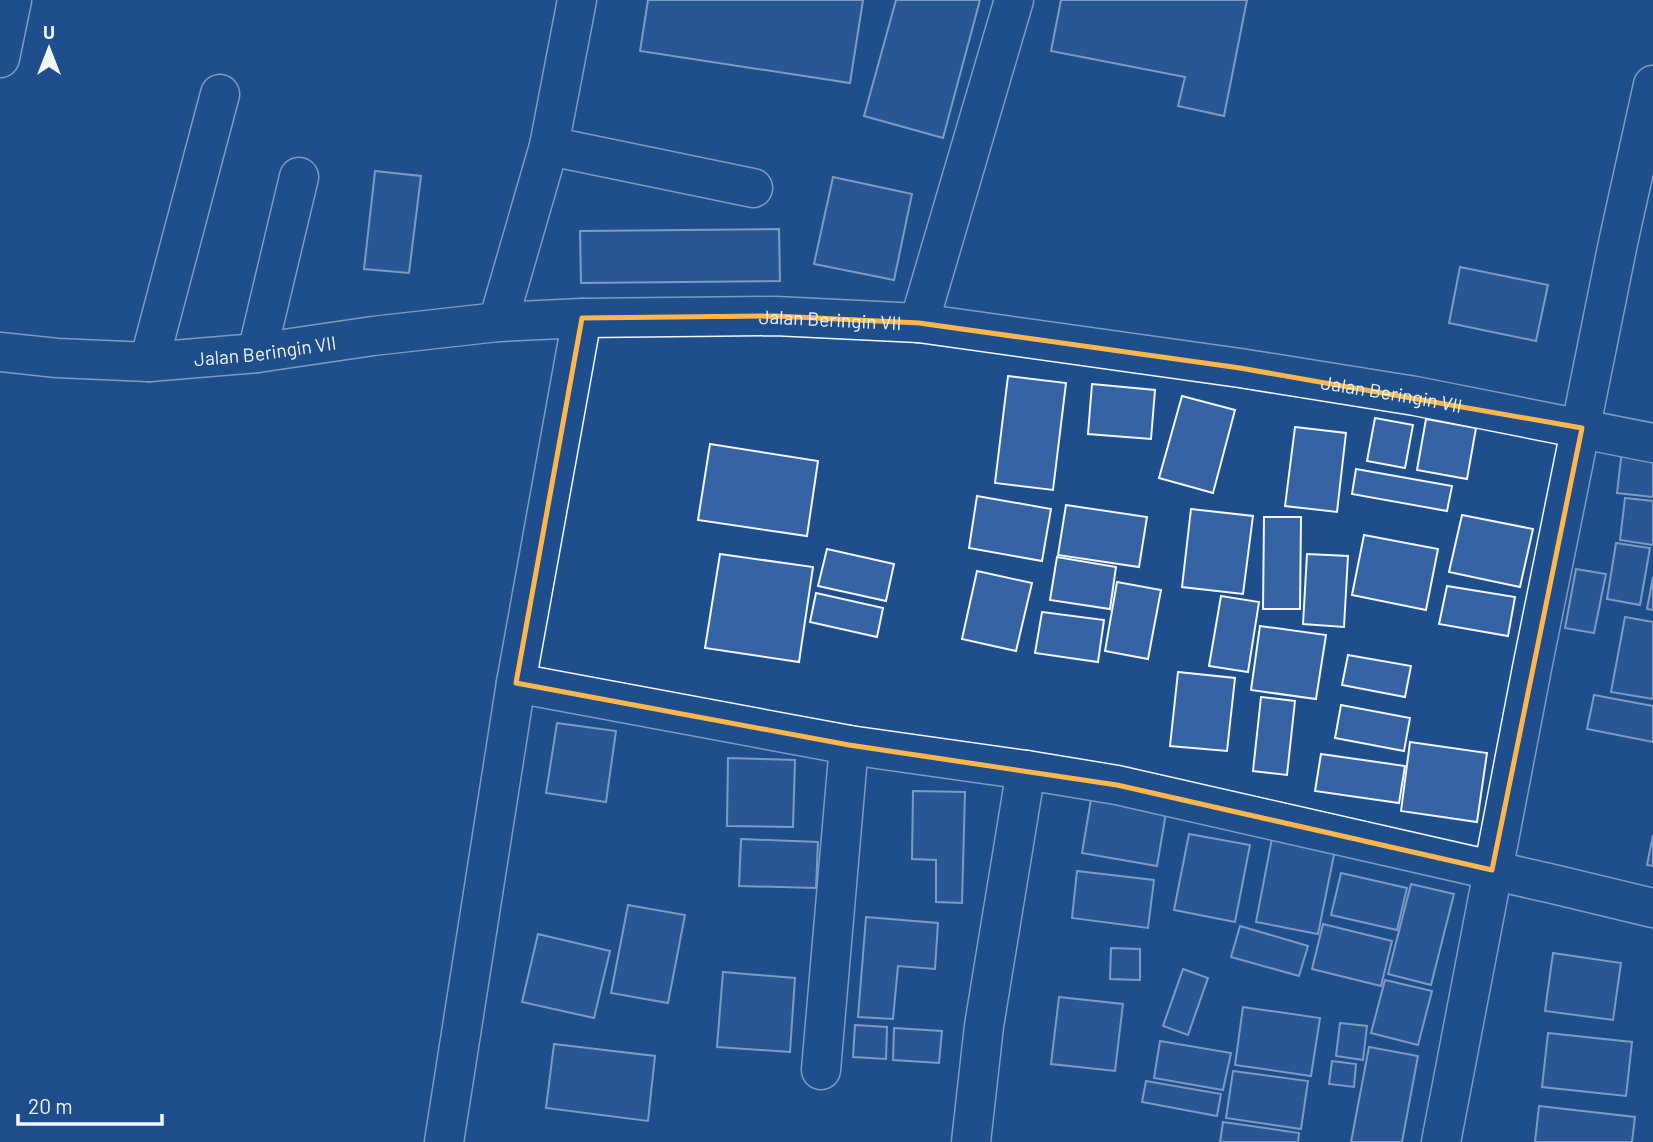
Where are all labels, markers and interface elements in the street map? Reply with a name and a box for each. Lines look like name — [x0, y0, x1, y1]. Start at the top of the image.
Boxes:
north arrow — [14, 14, 84, 84]
text: U — [43, 20, 55, 43]
street label: Jalan Beringin VII — [758, 304, 902, 334]
street label: Jalan Beringin VII — [193, 330, 338, 370]
street label: Jalan Beringin VII — [1319, 370, 1464, 417]
scale bar — [18, 1082, 161, 1126]
text: 20 m — [28, 1093, 73, 1118]

